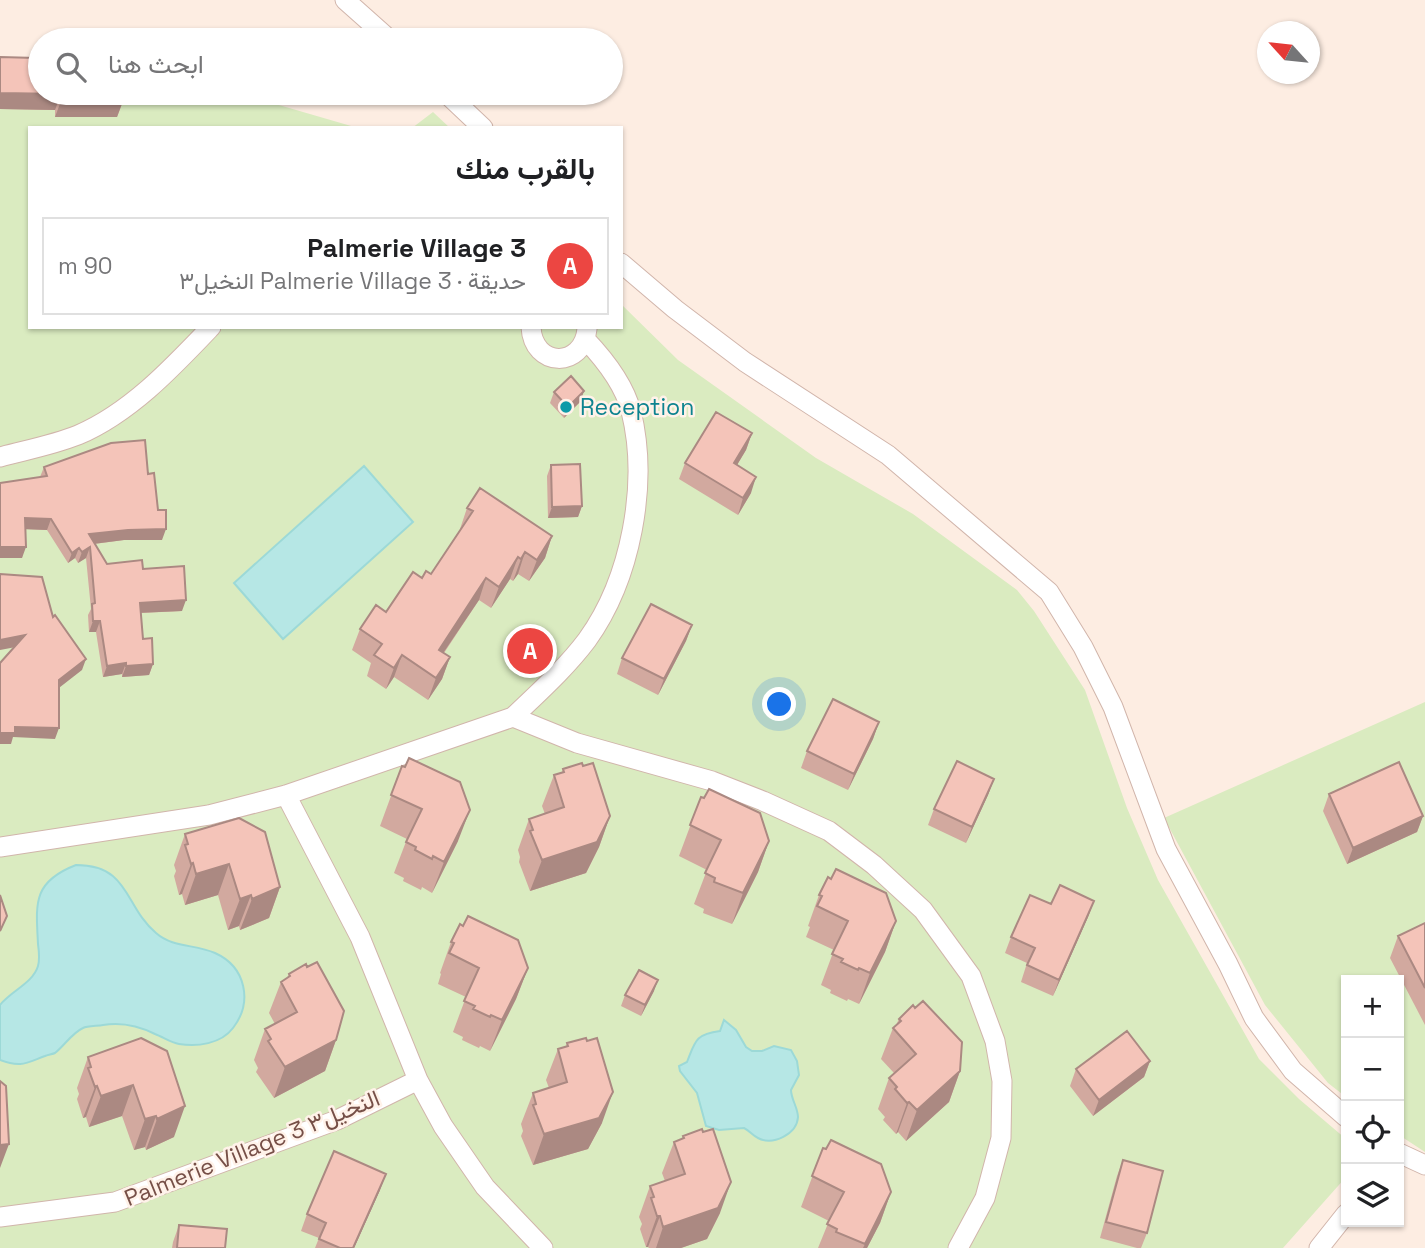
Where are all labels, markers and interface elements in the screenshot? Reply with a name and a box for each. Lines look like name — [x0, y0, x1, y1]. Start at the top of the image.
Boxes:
north arrow — [1257, 21, 1320, 84]
search box — [28, 28, 623, 105]
text: ابحث هنا — [108, 47, 204, 81]
icon: search — [52, 48, 90, 86]
text: بالقرب منك — [456, 149, 595, 188]
text: Palmerie Village 3 — [307, 231, 526, 265]
text: 90 m — [58, 251, 113, 281]
text: A — [563, 251, 577, 281]
text: حديقة · Palmerie Village 3 النخيل٣ — [179, 266, 526, 296]
place label: Reception — [580, 392, 694, 422]
marker: Reception — [558, 399, 574, 415]
pin: A — [507, 625, 553, 677]
your location — [762, 687, 796, 721]
map controls — [1341, 975, 1404, 1227]
button: + — [1341, 975, 1404, 1038]
button: − — [1341, 1038, 1404, 1101]
street label: Palmerie Village 3 النخيل٣ — [120, 1083, 384, 1213]
button: locate — [1341, 1101, 1404, 1164]
button: layers — [1341, 1164, 1404, 1227]

